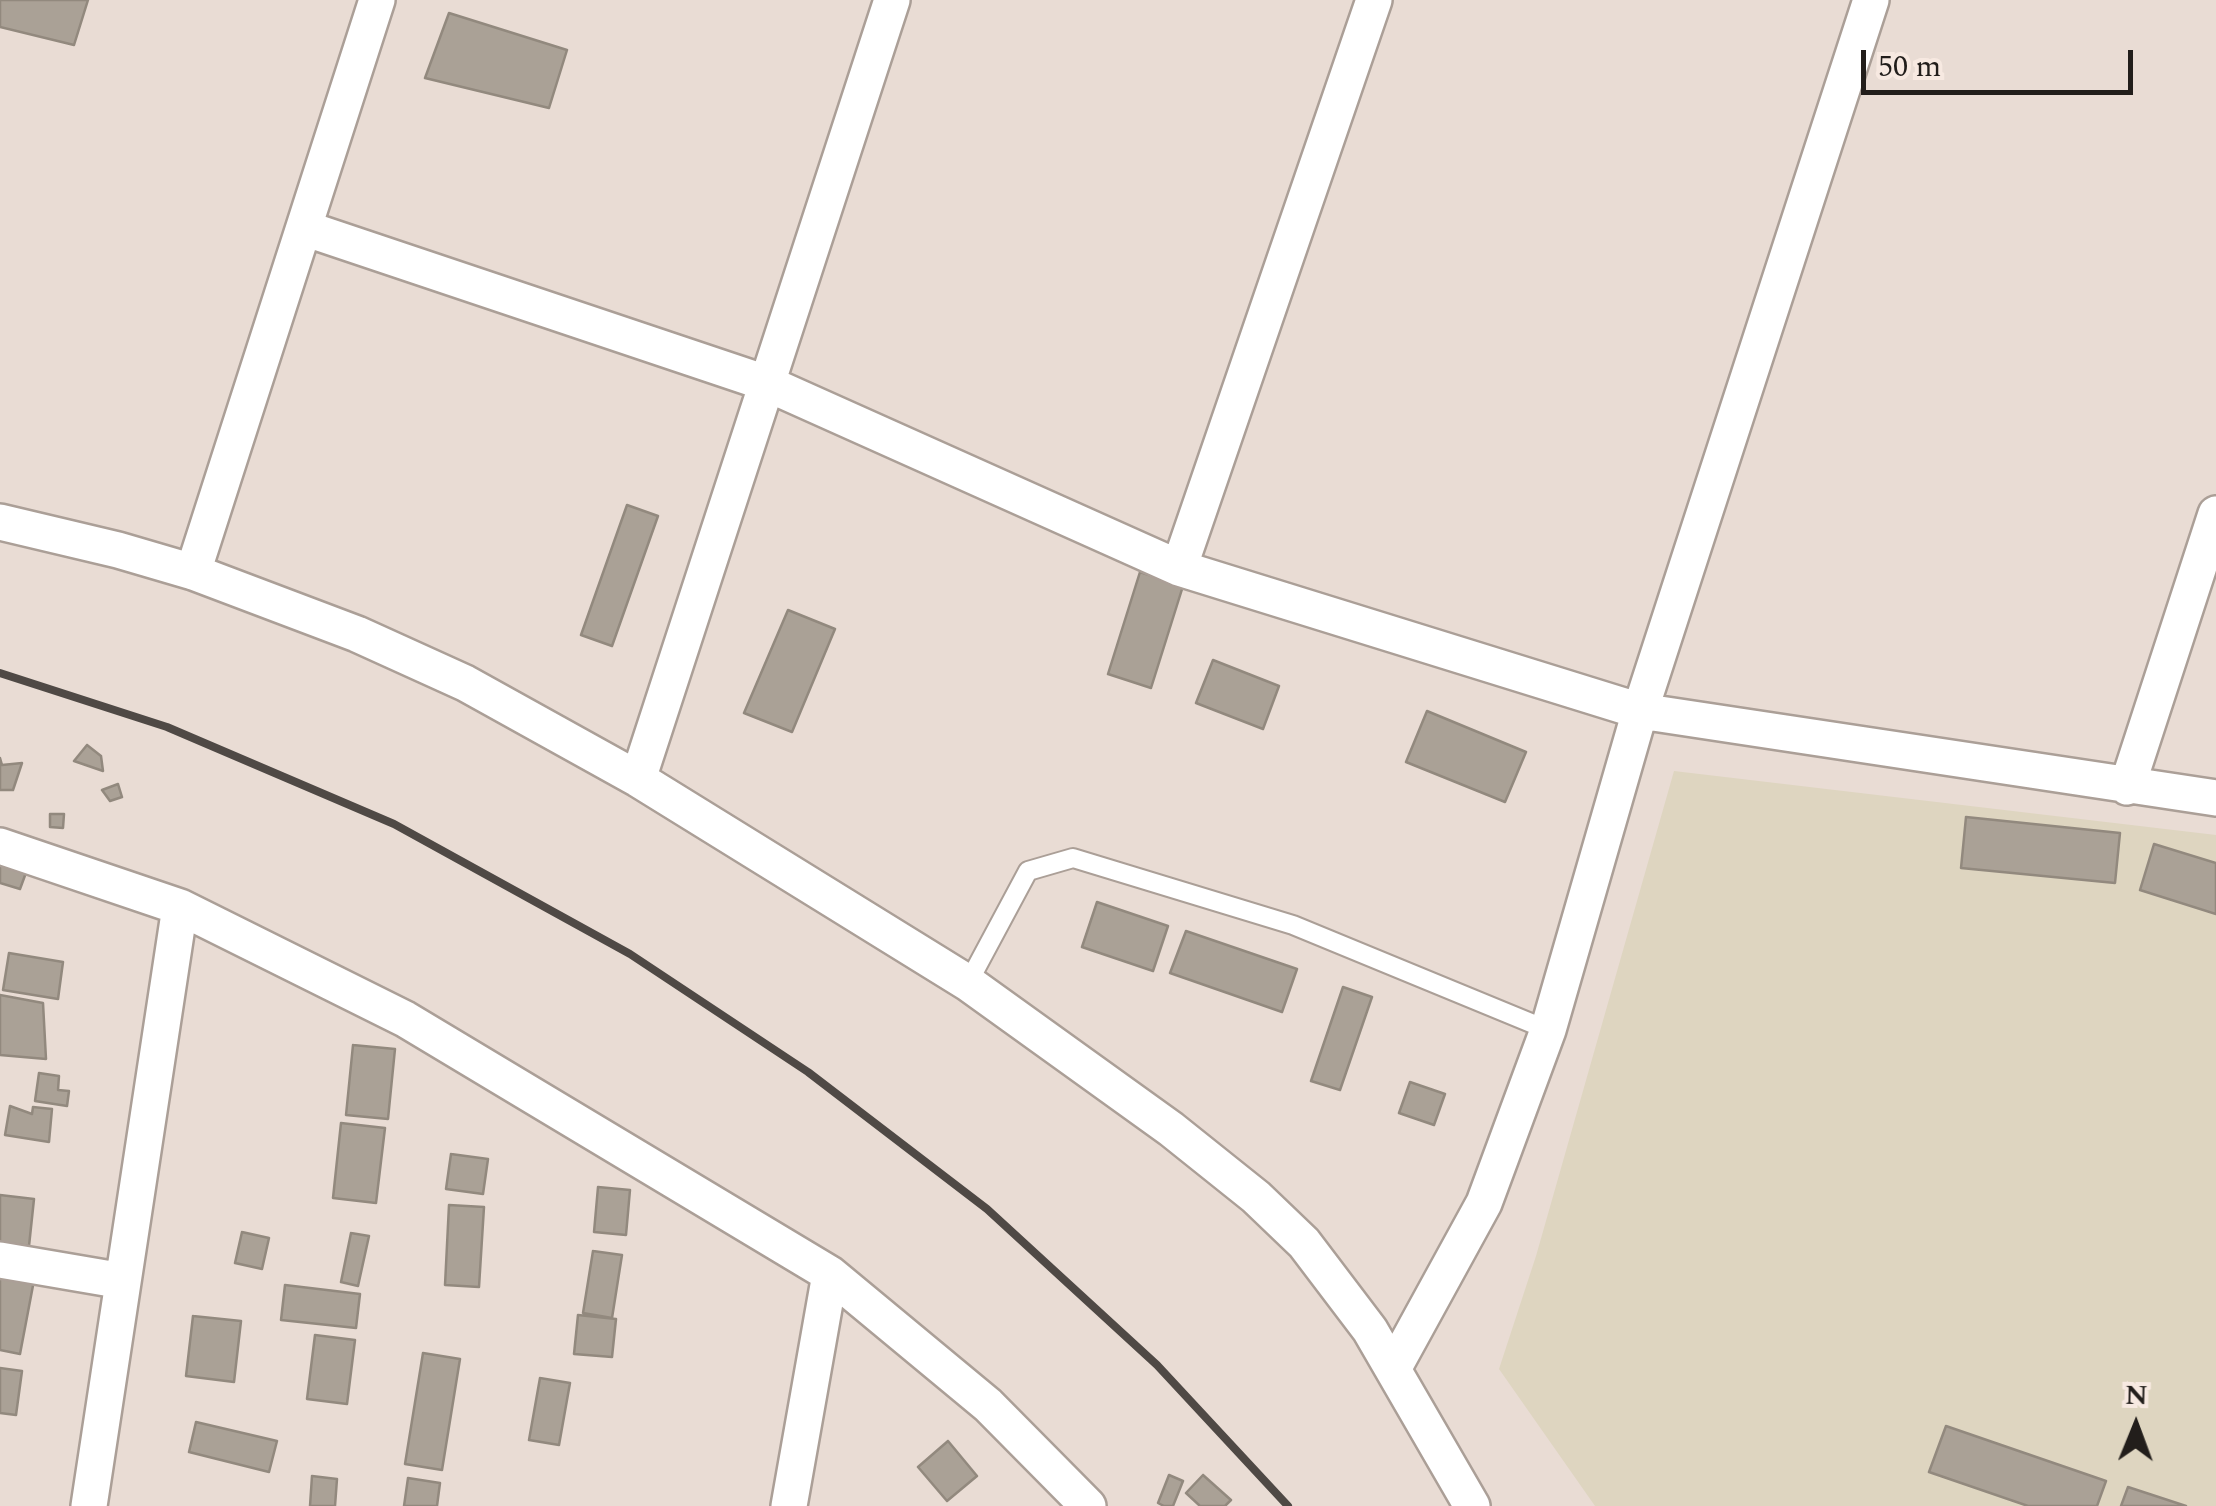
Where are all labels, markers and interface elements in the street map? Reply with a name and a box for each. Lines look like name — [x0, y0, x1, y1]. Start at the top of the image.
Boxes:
scale bar — [1866, 30, 2138, 92]
text: 50 m — [1878, 44, 1941, 90]
text: N — [2125, 1374, 2148, 1417]
north arrow — [2086, 1376, 2186, 1476]

